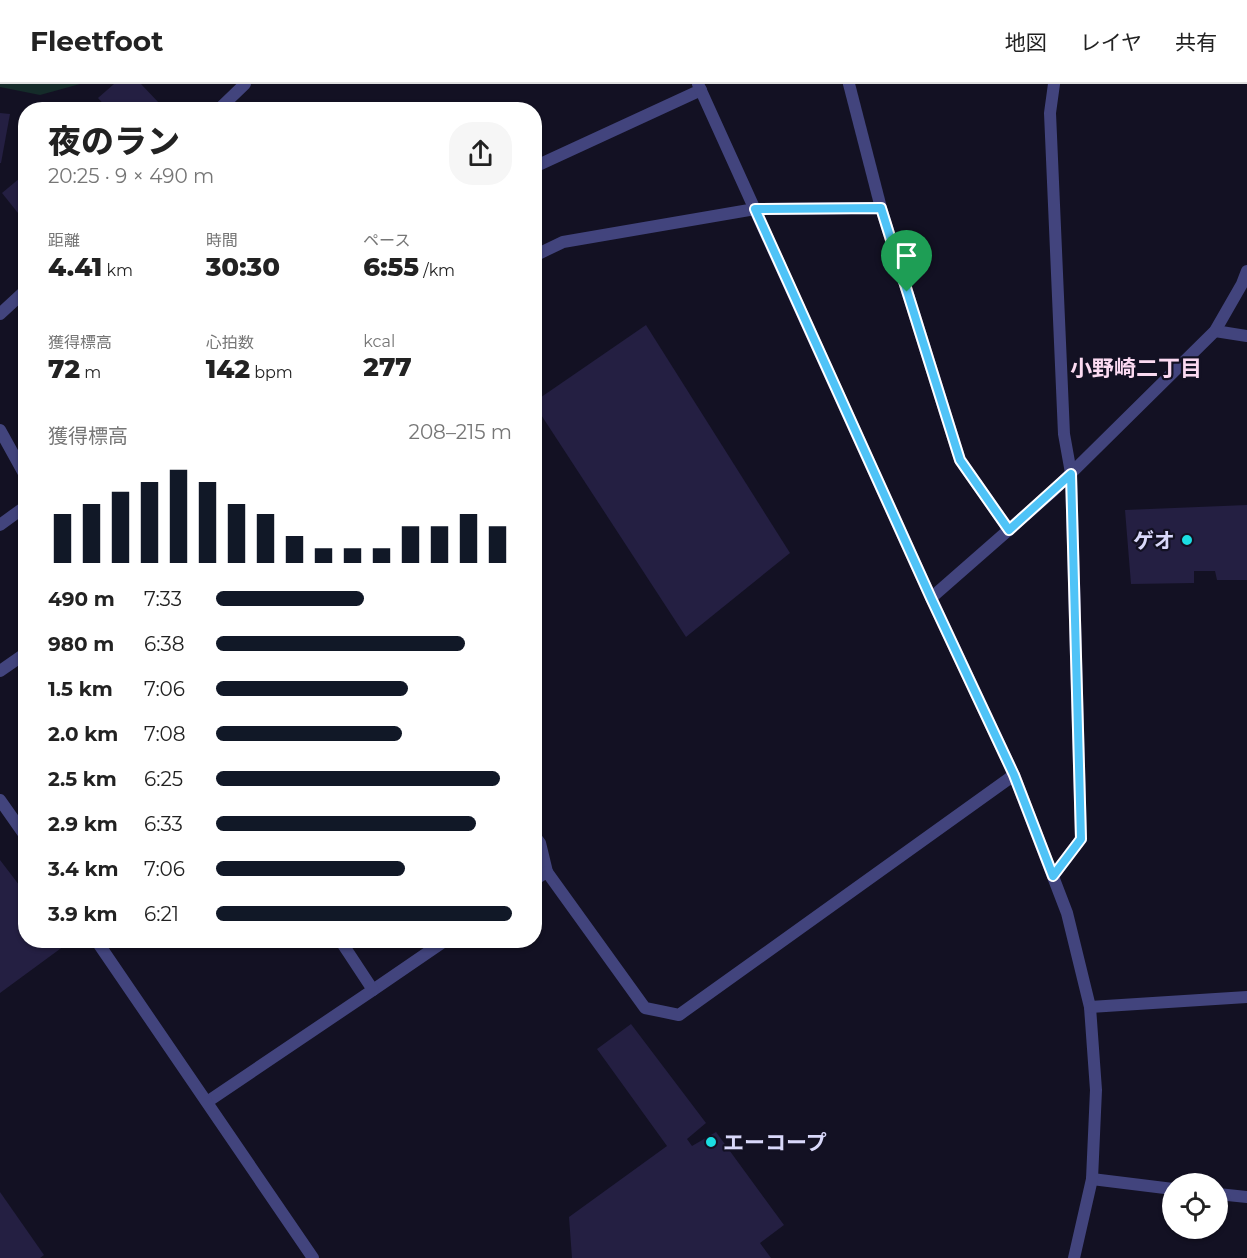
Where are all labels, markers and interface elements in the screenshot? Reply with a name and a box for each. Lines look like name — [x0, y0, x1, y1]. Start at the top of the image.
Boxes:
text: Fleetfoot — [30, 24, 163, 58]
text: 地図 — [1005, 30, 1047, 55]
text: レイヤ — [1080, 30, 1142, 55]
text: 共有 — [1175, 30, 1217, 55]
text: 夜のラン — [48, 121, 180, 161]
button: share — [449, 122, 512, 185]
text: 20:25 · 9 × 490 m — [48, 164, 214, 188]
pin — [881, 230, 932, 292]
text: 距離 — [48, 231, 80, 250]
text: 時間 — [206, 231, 238, 250]
text: ペース — [363, 231, 411, 250]
icon: arrive — [890, 239, 923, 272]
text: 4.41 — [48, 251, 102, 283]
text: 30:30 — [206, 251, 280, 283]
text: 6:55 — [363, 251, 419, 283]
text: km — [102, 261, 133, 280]
text: /km — [419, 261, 455, 280]
text: kcal — [363, 332, 395, 351]
text: 獲得標高 — [48, 333, 112, 352]
text: 心拍数 — [206, 333, 254, 352]
text: 277 — [363, 351, 412, 383]
text: 72 — [48, 353, 80, 385]
text: 142 — [206, 353, 250, 385]
district label: 小野崎二丁目 — [1070, 355, 1202, 382]
text: m — [80, 363, 101, 382]
text: bpm — [250, 363, 293, 382]
text: 208–215 m — [409, 420, 512, 444]
text: 獲得標高 — [48, 424, 128, 448]
place label: ゲオ — [1133, 528, 1175, 553]
marker: ゲオ — [1180, 533, 1194, 547]
text: 490 m — [48, 587, 115, 611]
text: 7:33 — [144, 587, 182, 611]
text: 980 m — [48, 632, 114, 656]
text: 6:38 — [144, 632, 184, 656]
text: 1.5 km — [48, 677, 113, 701]
text: 7:06 — [144, 677, 185, 701]
text: 2.0 km — [48, 722, 118, 746]
text: 7:08 — [144, 722, 186, 746]
text: 2.5 km — [48, 767, 117, 791]
text: 6:25 — [144, 767, 183, 791]
text: 2.9 km — [48, 812, 118, 836]
text: 6:33 — [144, 812, 183, 836]
text: 3.4 km — [48, 857, 119, 881]
text: 7:06 — [144, 857, 185, 881]
text: 3.9 km — [48, 902, 118, 926]
text: 6:21 — [144, 902, 179, 926]
place label: エーコープ — [723, 1130, 827, 1155]
marker: エーコープ — [704, 1135, 718, 1149]
map controls — [1162, 1173, 1228, 1239]
button: locate — [1162, 1173, 1228, 1239]

